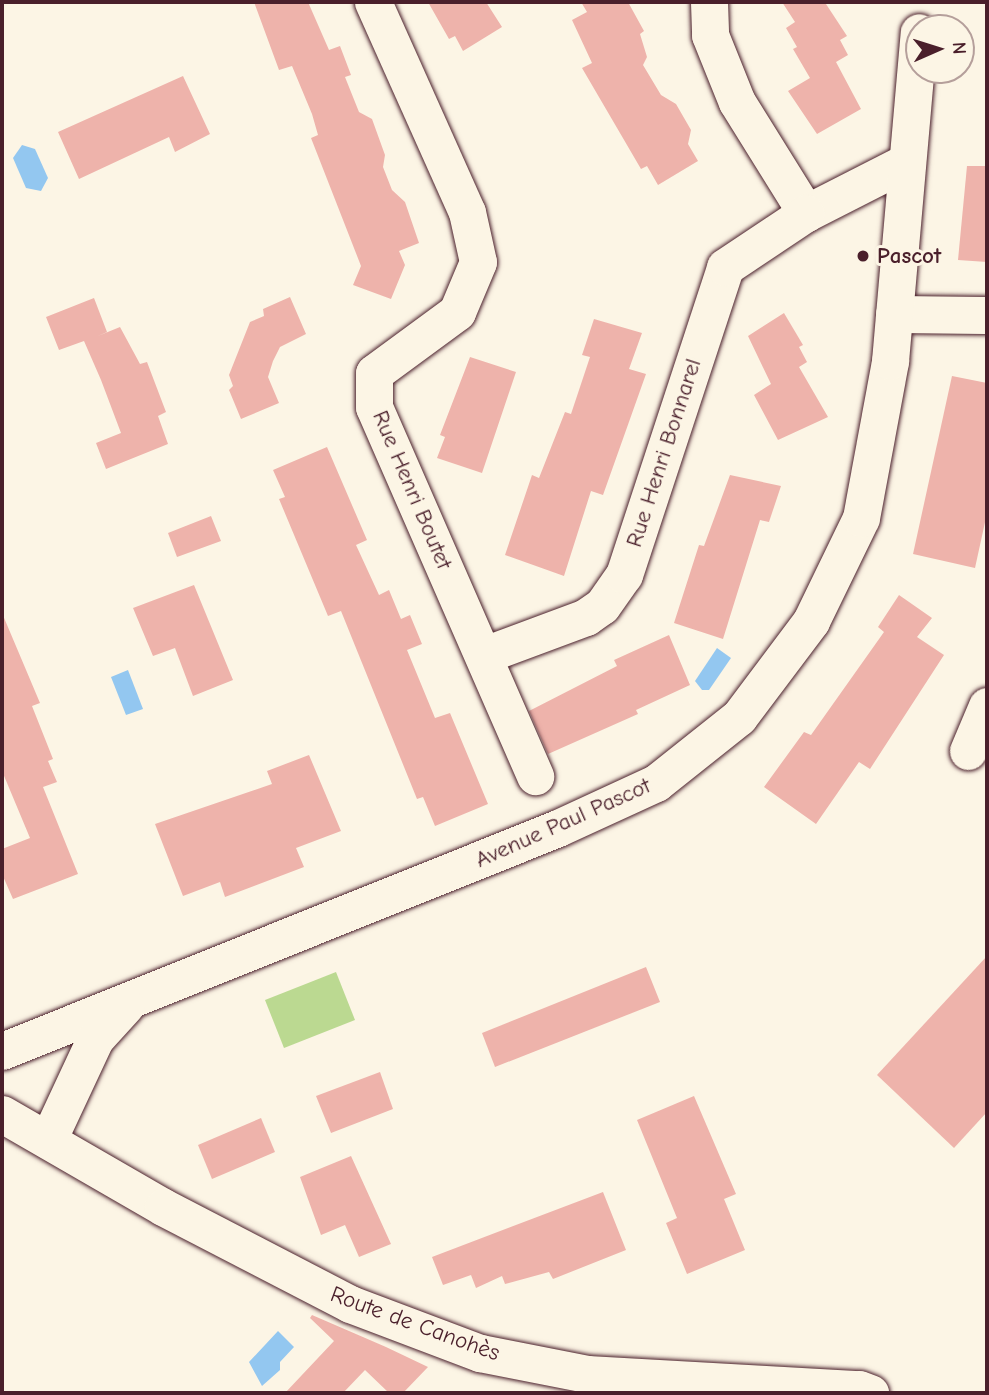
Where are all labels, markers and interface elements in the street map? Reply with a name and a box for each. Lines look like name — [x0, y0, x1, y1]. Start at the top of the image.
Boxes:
north arrow — [905, 14, 975, 84]
text: N — [948, 41, 970, 55]
place label: Pascot — [877, 242, 941, 270]
marker: Pascot — [855, 248, 871, 264]
street label: Rue Henri Bonnarel — [621, 355, 707, 551]
street label: Rue Henri Boutet — [366, 406, 458, 574]
street label: Avenue Paul Pascot — [471, 772, 655, 874]
street label: Route de Canohès — [327, 1281, 503, 1367]

